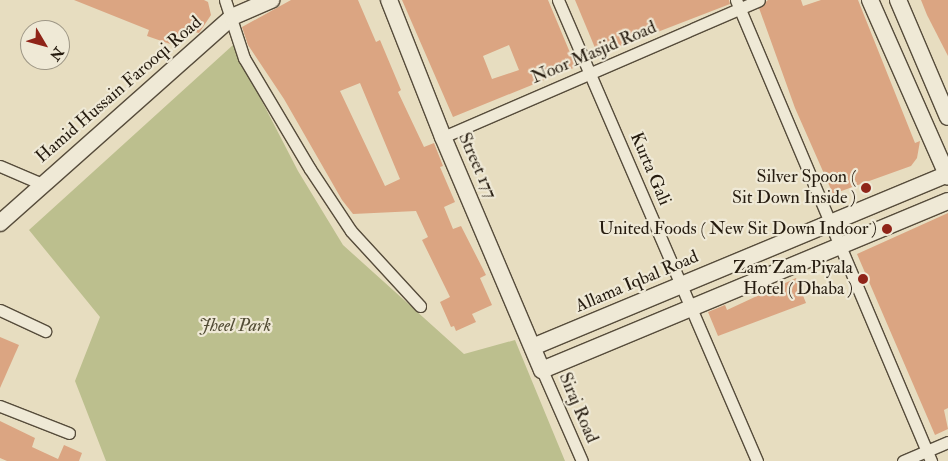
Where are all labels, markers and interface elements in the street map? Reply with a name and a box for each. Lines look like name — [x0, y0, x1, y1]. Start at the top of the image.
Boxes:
street label: Hamid Hussain Farooqi Road — [32, 12, 206, 168]
street label: Noor Masjid Road — [528, 17, 660, 89]
north arrow — [20, 20, 70, 70]
text: N — [46, 44, 67, 64]
street label: Kurta Gali — [625, 129, 675, 209]
street label: Street 177 — [453, 130, 501, 202]
place label: Silver Spoon ( Sit Down Inside ) — [732, 167, 856, 210]
marker: Silver Spoon ( Sit Down Inside ) — [860, 182, 872, 194]
place label: United Foods ( New Sit Down Indoor ) — [599, 218, 877, 240]
marker: United Foods ( New Sit Down Indoor ) — [881, 223, 893, 235]
street label: Allama Iqbal Road — [572, 246, 702, 318]
place label: Zam Zam Piyala Hotel ( Dhaba ) — [733, 258, 853, 300]
marker: Zam Zam Piyala Hotel ( Dhaba ) — [857, 273, 869, 285]
park label: Jheel Park — [199, 315, 271, 337]
street label: Siraj Road — [554, 370, 602, 446]

